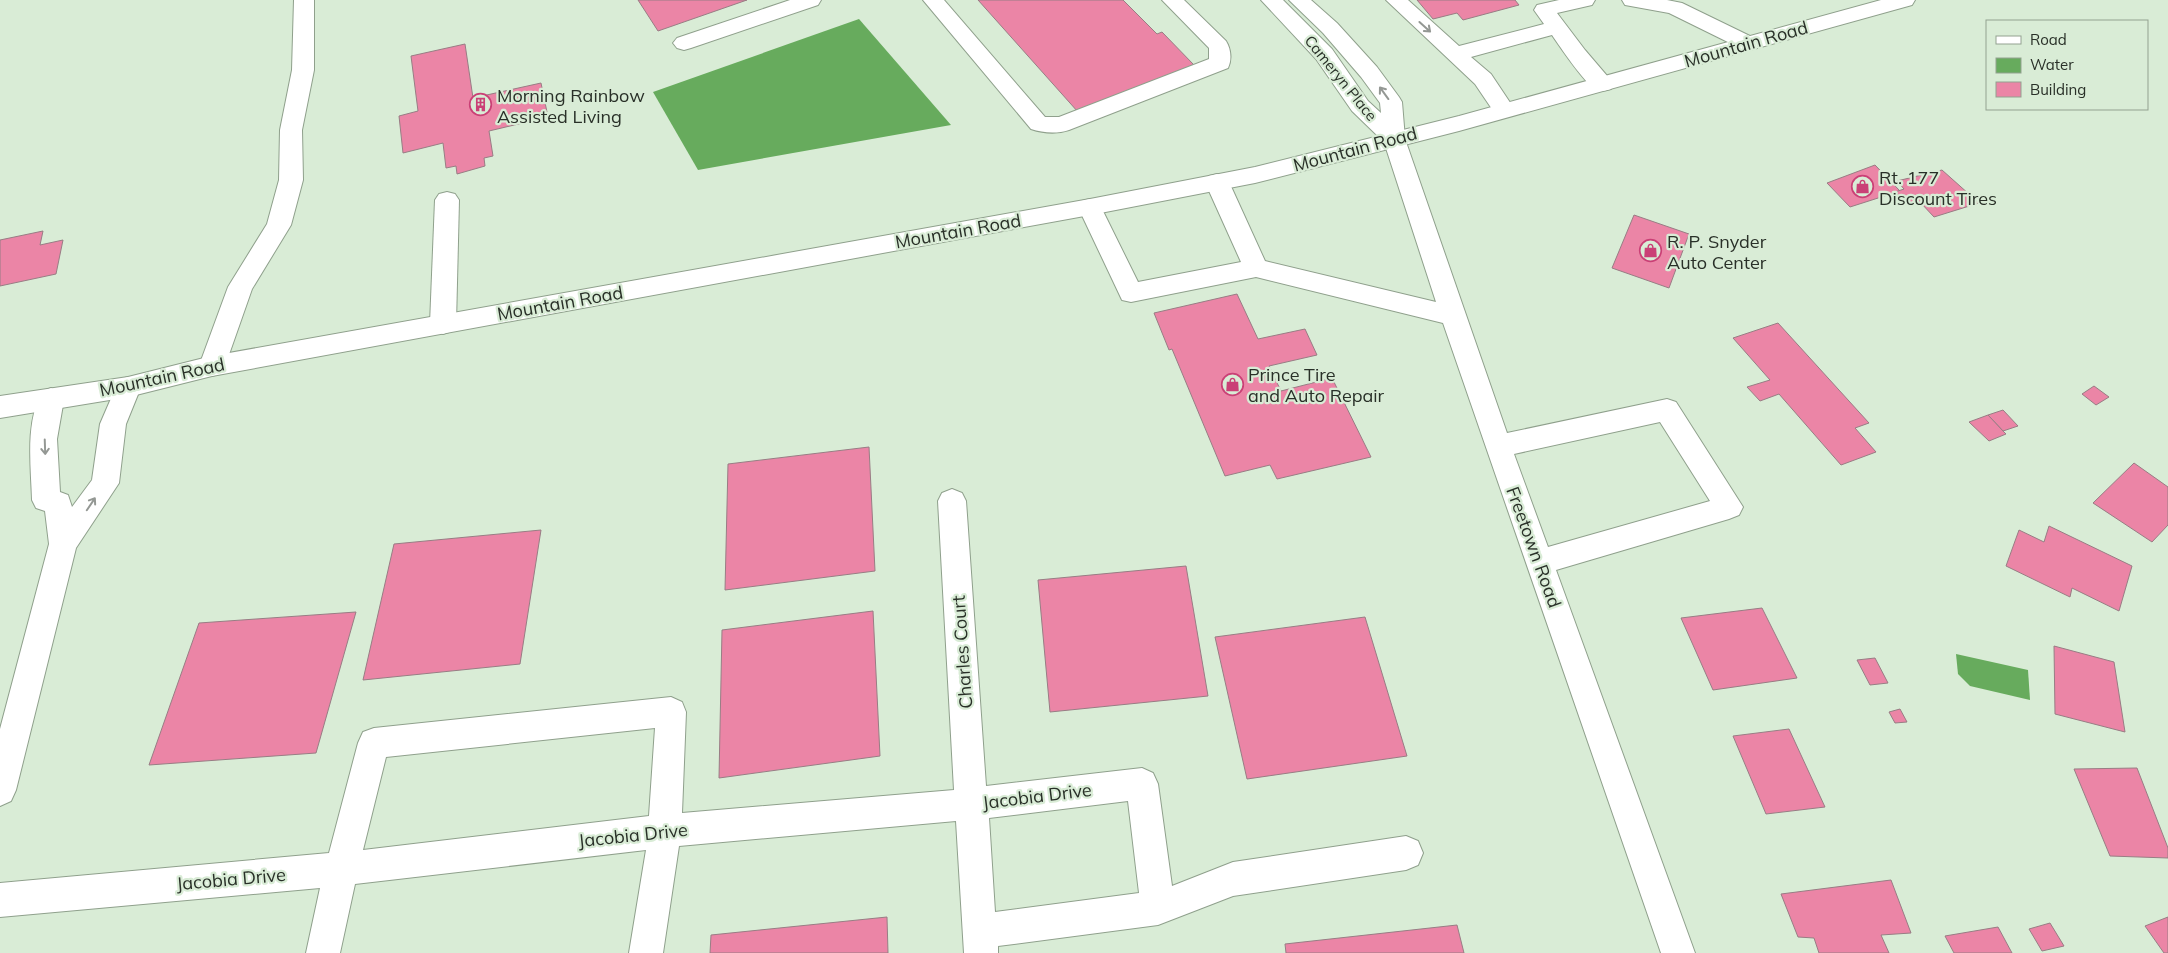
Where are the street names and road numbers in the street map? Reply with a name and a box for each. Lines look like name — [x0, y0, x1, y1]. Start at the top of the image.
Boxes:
street label: Mountain Road — [1682, 15, 1810, 73]
street label: Cameryn Place — [1301, 31, 1381, 125]
street label: Mountain Road — [1290, 121, 1420, 177]
street label: Mountain Road — [893, 209, 1023, 253]
street label: Mountain Road — [495, 281, 625, 325]
street label: Mountain Road — [97, 353, 227, 401]
street label: Freetown Road — [1501, 483, 1567, 611]
street label: Charles Court — [947, 595, 977, 709]
street label: Jacobia Drive — [981, 778, 1093, 814]
street label: Jacobia Drive — [577, 818, 689, 852]
street label: Jacobia Drive — [175, 863, 287, 895]

